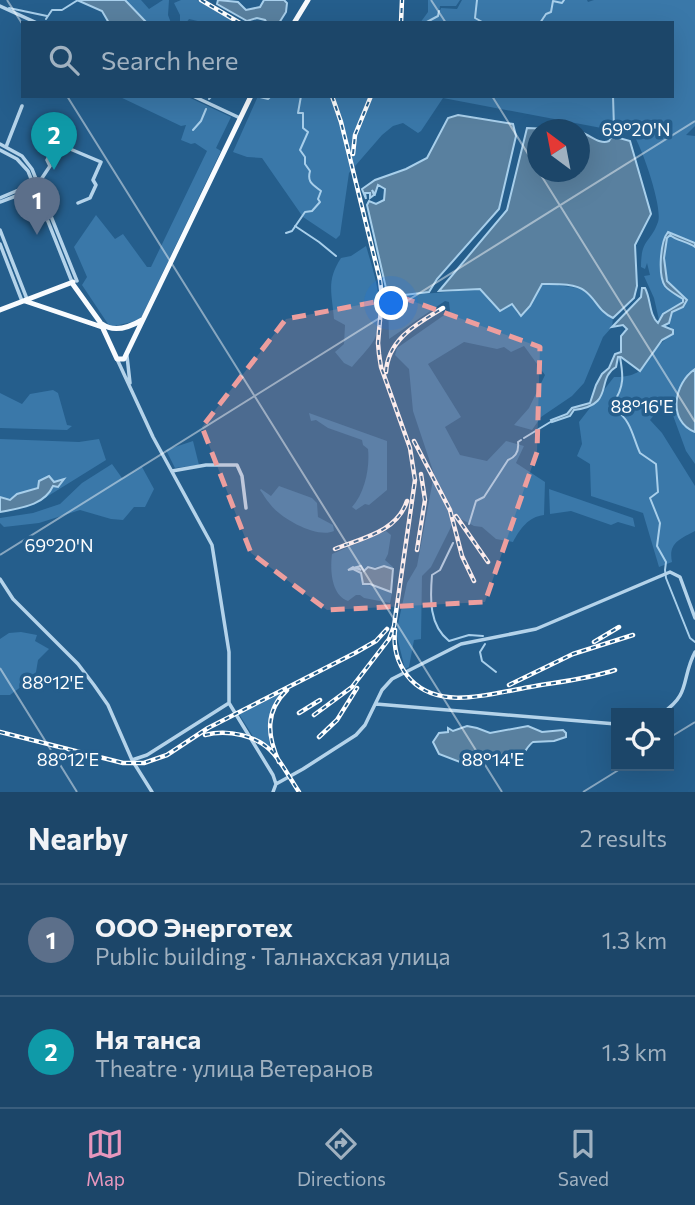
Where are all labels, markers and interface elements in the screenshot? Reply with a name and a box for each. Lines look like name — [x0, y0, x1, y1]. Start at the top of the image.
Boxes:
search box — [21, 21, 674, 98]
icon: search — [45, 41, 83, 79]
text: Search here — [101, 44, 239, 75]
pin: 2 — [31, 112, 77, 170]
text: 69°20'N — [602, 118, 670, 140]
north arrow — [527, 119, 590, 182]
pin: 1 — [14, 177, 60, 235]
your location — [374, 286, 408, 320]
text: 88°16'E — [610, 395, 674, 417]
text: 69°20'N — [25, 534, 93, 556]
text: 88°12'E — [22, 671, 84, 693]
map controls — [611, 708, 674, 771]
button: locate — [611, 708, 674, 771]
text: 88°12'E — [37, 748, 99, 770]
text: 88°14'E — [461, 748, 525, 770]
text: Nearby — [28, 819, 128, 856]
text: 2 results — [580, 824, 667, 852]
text: ООО Энерготех — [95, 911, 293, 942]
text: 1 — [46, 926, 56, 954]
text: 1.3 km — [602, 926, 667, 954]
text: Public building · Талнахская улица — [95, 942, 450, 970]
text: Ня танса — [95, 1023, 201, 1054]
text: 2 — [44, 1038, 58, 1066]
text: 1.3 km — [602, 1038, 667, 1066]
text: Theatre · улица Ветеранов — [95, 1054, 373, 1082]
tab: Map — [86, 1125, 125, 1190]
tab: Directions — [297, 1125, 386, 1190]
tab: Saved — [558, 1125, 609, 1190]

